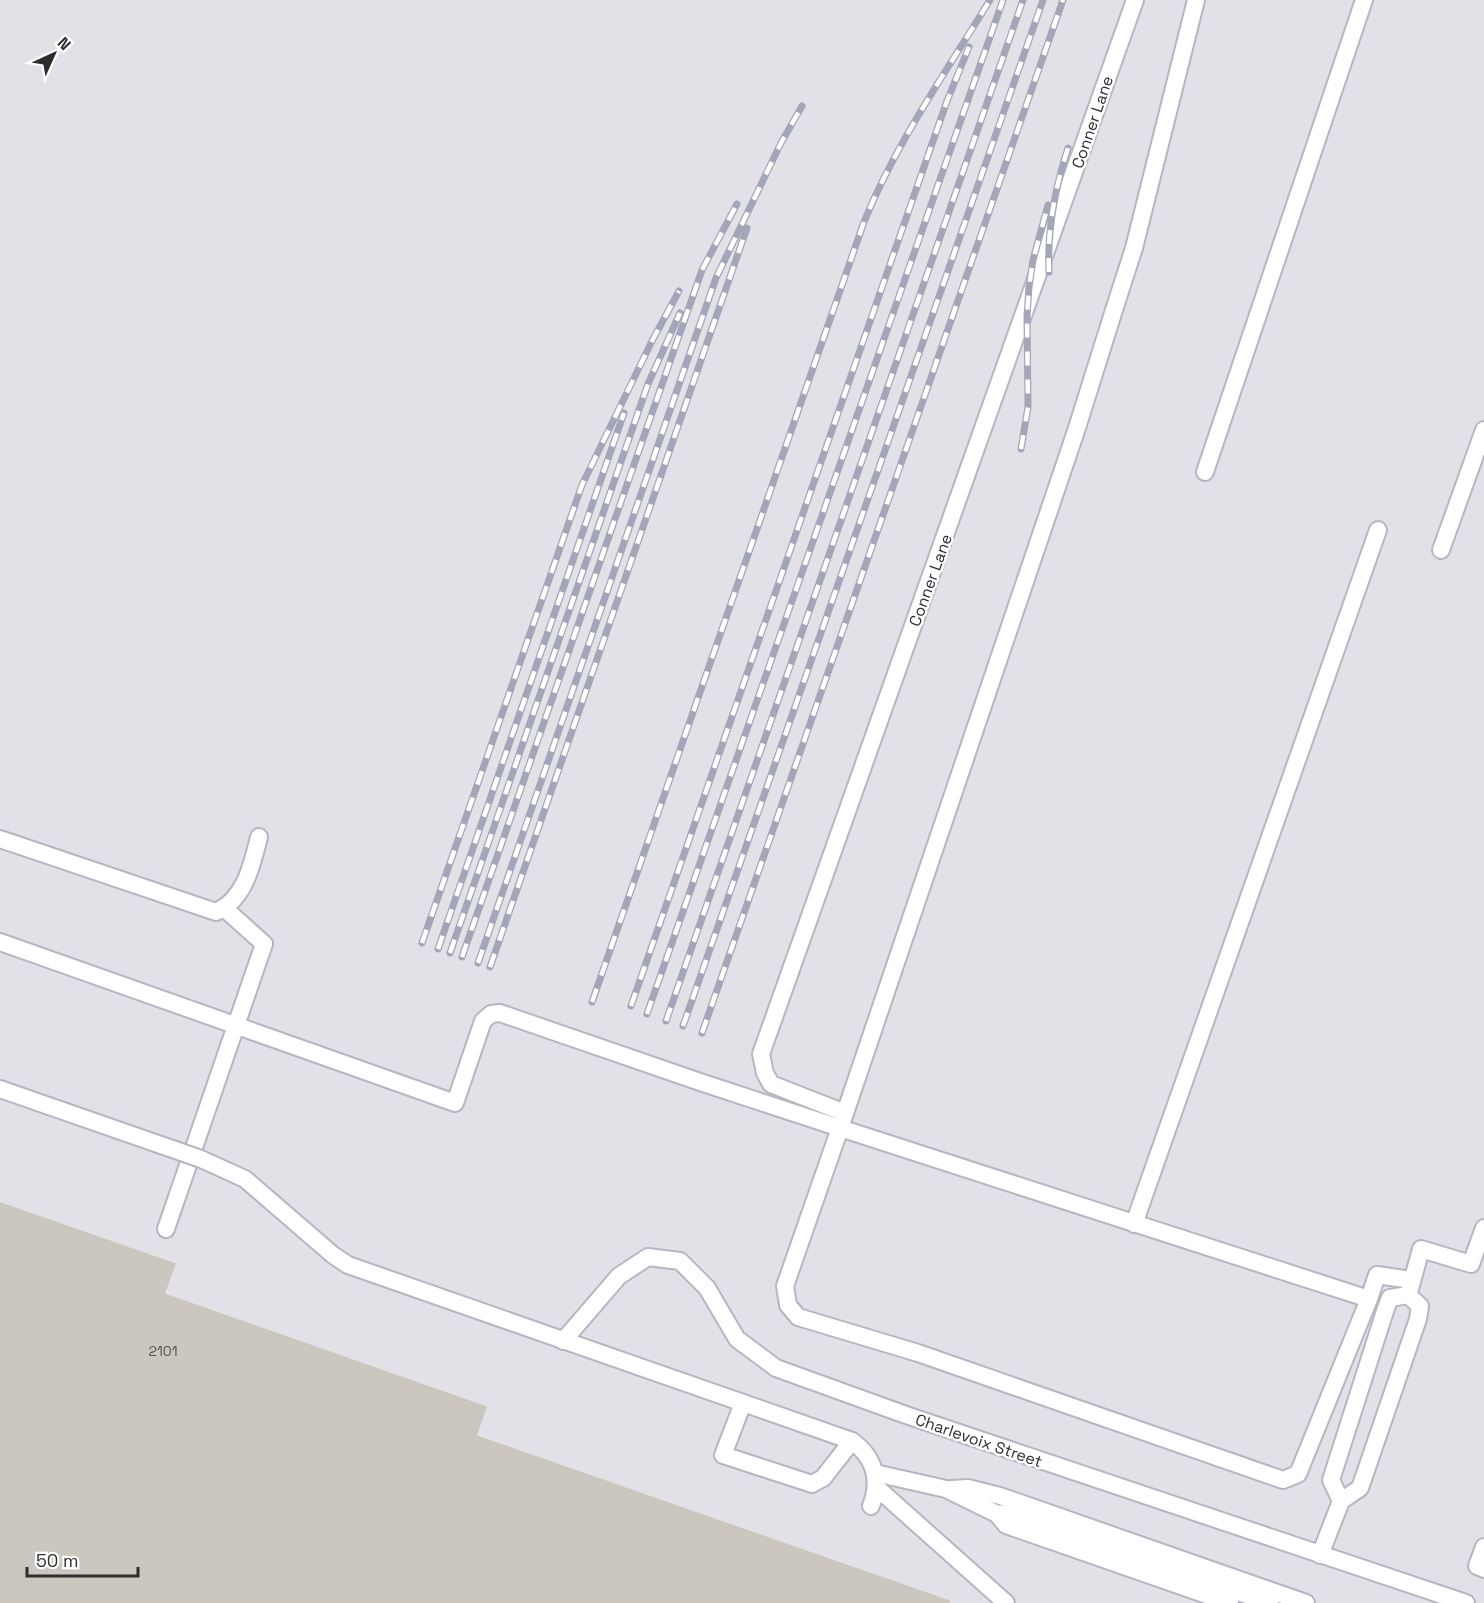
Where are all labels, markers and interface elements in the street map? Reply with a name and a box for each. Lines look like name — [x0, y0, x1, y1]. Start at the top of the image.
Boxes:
north arrow — [24, 24, 84, 84]
text: N — [53, 33, 75, 55]
street label: Conner Lane — [1067, 73, 1118, 171]
street label: Conner Lane — [904, 531, 957, 629]
house number: 2101 — [148, 1342, 178, 1360]
street label: Charlevoix Street — [913, 1409, 1045, 1472]
scale bar — [27, 1540, 138, 1578]
text: 50 m — [36, 1549, 78, 1572]

